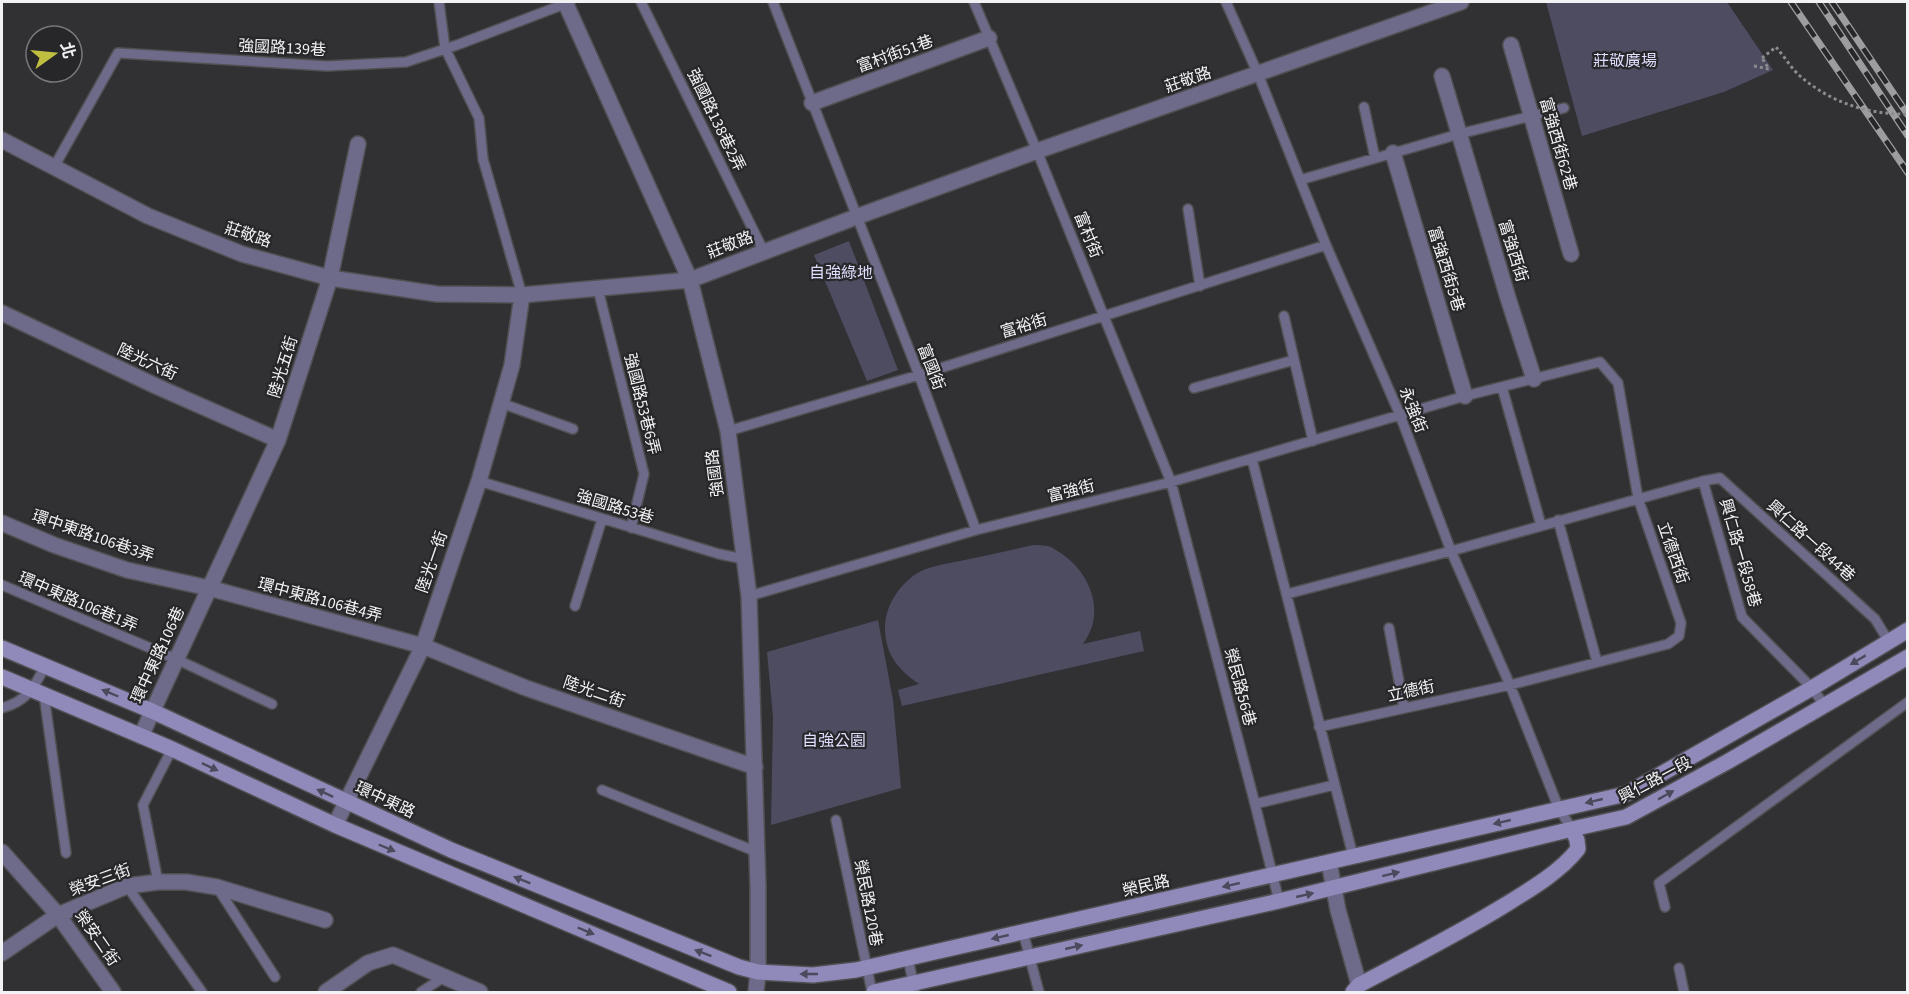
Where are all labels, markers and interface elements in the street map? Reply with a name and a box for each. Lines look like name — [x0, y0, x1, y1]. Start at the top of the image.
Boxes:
north arrow — [24, 24, 84, 84]
street label: 富村街51巷 — [854, 30, 936, 78]
street label: 強國路139巷 — [238, 35, 326, 61]
text: 北 — [55, 40, 80, 61]
park label: 莊敬廣場 — [1593, 50, 1657, 72]
street label: 莊敬路 — [1162, 62, 1214, 98]
street label: 強國路138巷2弄 — [682, 65, 750, 175]
street label: 富強西街62巷 — [1534, 95, 1582, 193]
street label: 富村街 — [1069, 209, 1107, 261]
street label: 莊敬路 — [222, 217, 274, 253]
street label: 富強西街 — [1493, 217, 1533, 285]
street label: 富強西街5巷 — [1423, 224, 1469, 314]
street label: 莊敬路 — [704, 226, 756, 264]
park label: 自強綠地 — [809, 262, 873, 284]
street label: 富裕街 — [998, 308, 1050, 344]
street label: 陸光五街 — [263, 333, 303, 401]
street label: 陸光六街 — [113, 339, 181, 385]
street label: 富國街 — [912, 341, 950, 393]
street label: 強國路53巷6弄 — [619, 351, 665, 457]
street label: 永強街 — [1394, 384, 1432, 436]
street label: 強國路 — [701, 448, 729, 498]
street label: 富強街 — [1045, 475, 1097, 507]
street label: 強國路53巷 — [574, 485, 656, 529]
street label: 興仁路一段44巷 — [1762, 495, 1860, 587]
street label: 興仁路一段58巷 — [1714, 496, 1766, 610]
street label: 環中東路106巷3弄 — [29, 505, 157, 567]
street label: 立德西街 — [1652, 519, 1694, 587]
street label: 陸光一街 — [411, 528, 453, 596]
street label: 環中東路106巷1弄 — [15, 567, 141, 637]
street label: 環中東路106巷4弄 — [255, 573, 385, 627]
street label: 環中東路106巷 — [126, 603, 190, 707]
street label: 榮民路56巷 — [1219, 646, 1261, 728]
one-way arrow — [1850, 655, 1866, 666]
street label: 陸光二街 — [560, 671, 628, 713]
street label: 立德街 — [1385, 675, 1437, 707]
one-way arrow — [100, 688, 118, 698]
park label: 自強公園 — [802, 730, 866, 752]
street label: 興仁路一段 — [1615, 752, 1695, 808]
one-way arrow — [201, 762, 218, 771]
street label: 環中東路 — [351, 777, 419, 823]
one-way arrow — [316, 788, 333, 797]
one-way arrow — [1658, 790, 1675, 800]
one-way arrow — [1585, 797, 1604, 807]
one-way arrow — [1493, 818, 1512, 828]
one-way arrow — [378, 843, 396, 853]
street label: 榮民路120巷 — [849, 858, 887, 948]
street label: 榮安三街 — [66, 859, 134, 901]
one-way arrow — [1382, 869, 1401, 879]
street label: 榮民路 — [1120, 870, 1172, 902]
one-way arrow — [513, 875, 531, 885]
one-way arrow — [1222, 880, 1240, 890]
one-way arrow — [1296, 889, 1314, 899]
street label: 榮安二街 — [70, 905, 124, 971]
one-way arrow — [577, 927, 595, 936]
one-way arrow — [991, 933, 1009, 943]
one-way arrow — [1065, 942, 1083, 952]
one-way arrow — [694, 948, 712, 957]
one-way arrow — [800, 969, 819, 979]

